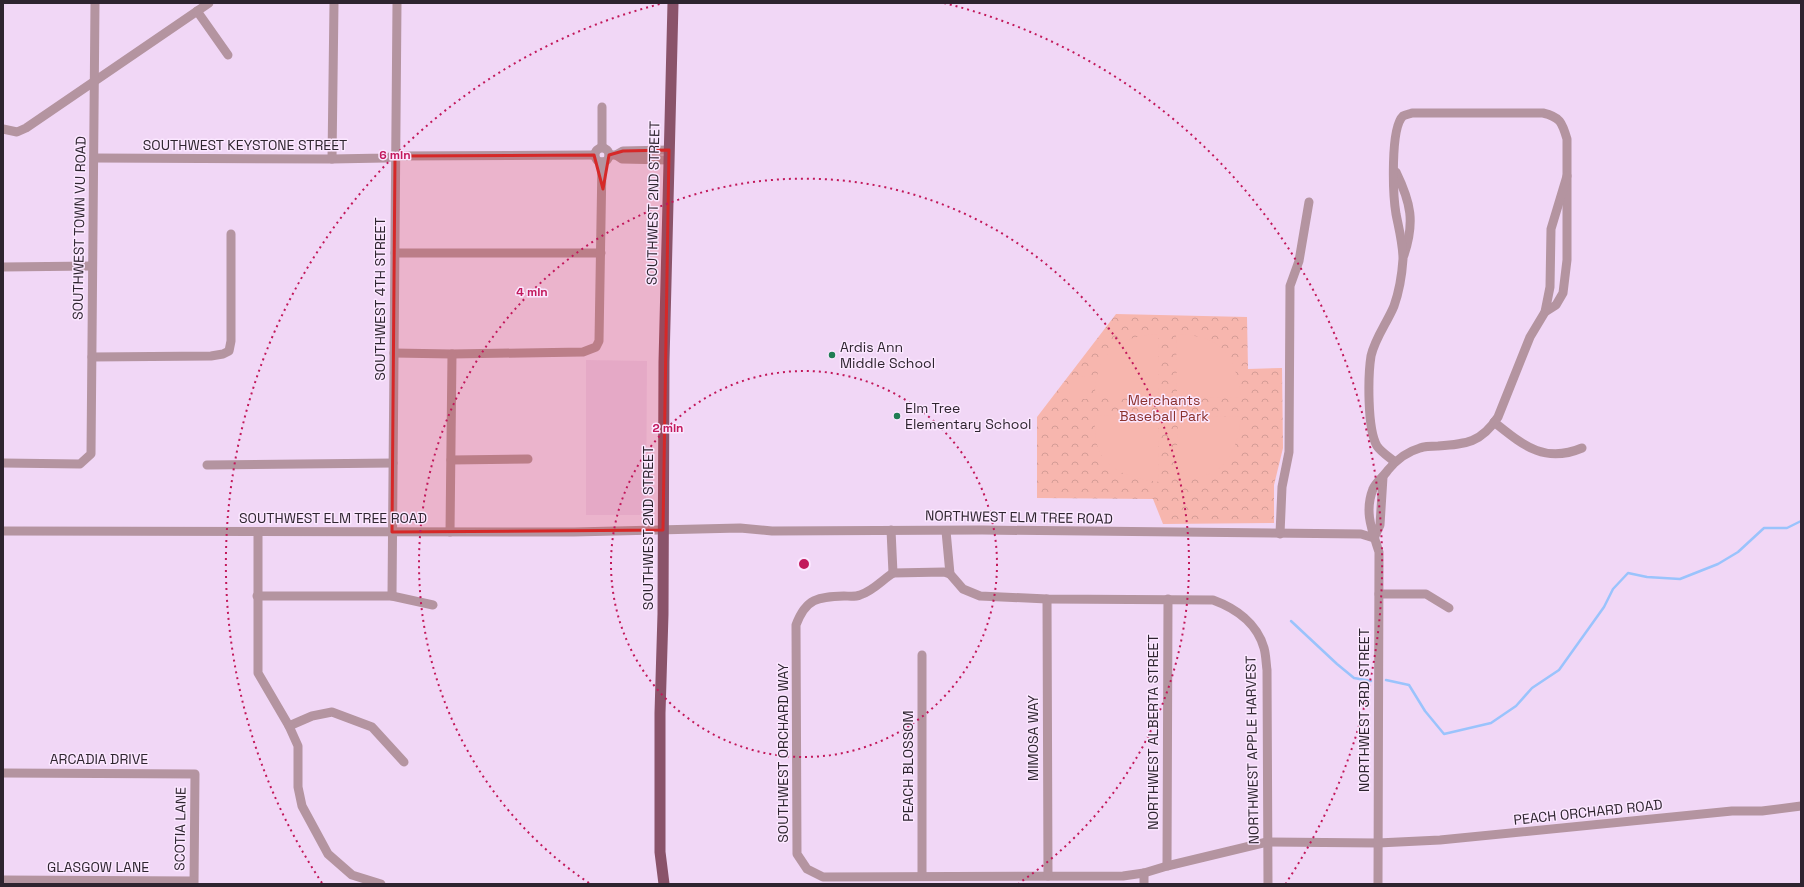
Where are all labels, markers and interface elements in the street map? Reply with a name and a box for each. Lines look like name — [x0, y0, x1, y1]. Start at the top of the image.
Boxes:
street label: SOUTHWEST 2ND STREET — [643, 121, 663, 285]
street label: SOUTHWEST TOWN VU ROAD — [68, 136, 90, 320]
street label: SOUTHWEST KEYSTONE STREET — [143, 136, 347, 154]
text: 6 min — [379, 147, 411, 163]
street label: SOUTHWEST 4TH STREET — [371, 217, 389, 381]
text: 4 min — [516, 284, 548, 300]
place label: Ardis Ann Middle School — [840, 338, 935, 372]
marker: Ardis Ann Middle School — [827, 350, 837, 360]
park label: Merchants Baseball Park — [1119, 391, 1209, 425]
place label: Elm Tree Elementary School — [905, 399, 1031, 433]
marker: Elm Tree Elementary School — [892, 411, 902, 421]
text: 2 min — [652, 420, 684, 436]
street label: SOUTHWEST 2ND STREET — [639, 446, 657, 610]
street label: NORTHWEST ELM TREE ROAD — [925, 506, 1113, 528]
street label: SOUTHWEST ELM TREE ROAD — [239, 509, 427, 527]
centre of rings — [797, 557, 811, 571]
street label: NORTHWEST 3RD STREET — [1355, 628, 1373, 792]
street label: NORTHWEST ALBERTA STREET — [1144, 634, 1162, 830]
street label: NORTHWEST APPLE HARVEST — [1241, 655, 1263, 845]
street label: SOUTHWEST ORCHARD WAY — [774, 663, 792, 843]
street label: MIMOSA WAY — [1024, 695, 1042, 781]
street label: PEACH BLOSSOM — [899, 710, 917, 822]
street label: ARCADIA DRIVE — [50, 750, 148, 768]
street label: SCOTIA LANE — [170, 787, 190, 871]
street label: PEACH ORCHARD ROAD — [1513, 795, 1663, 829]
street label: GLASGOW LANE — [47, 858, 149, 876]

